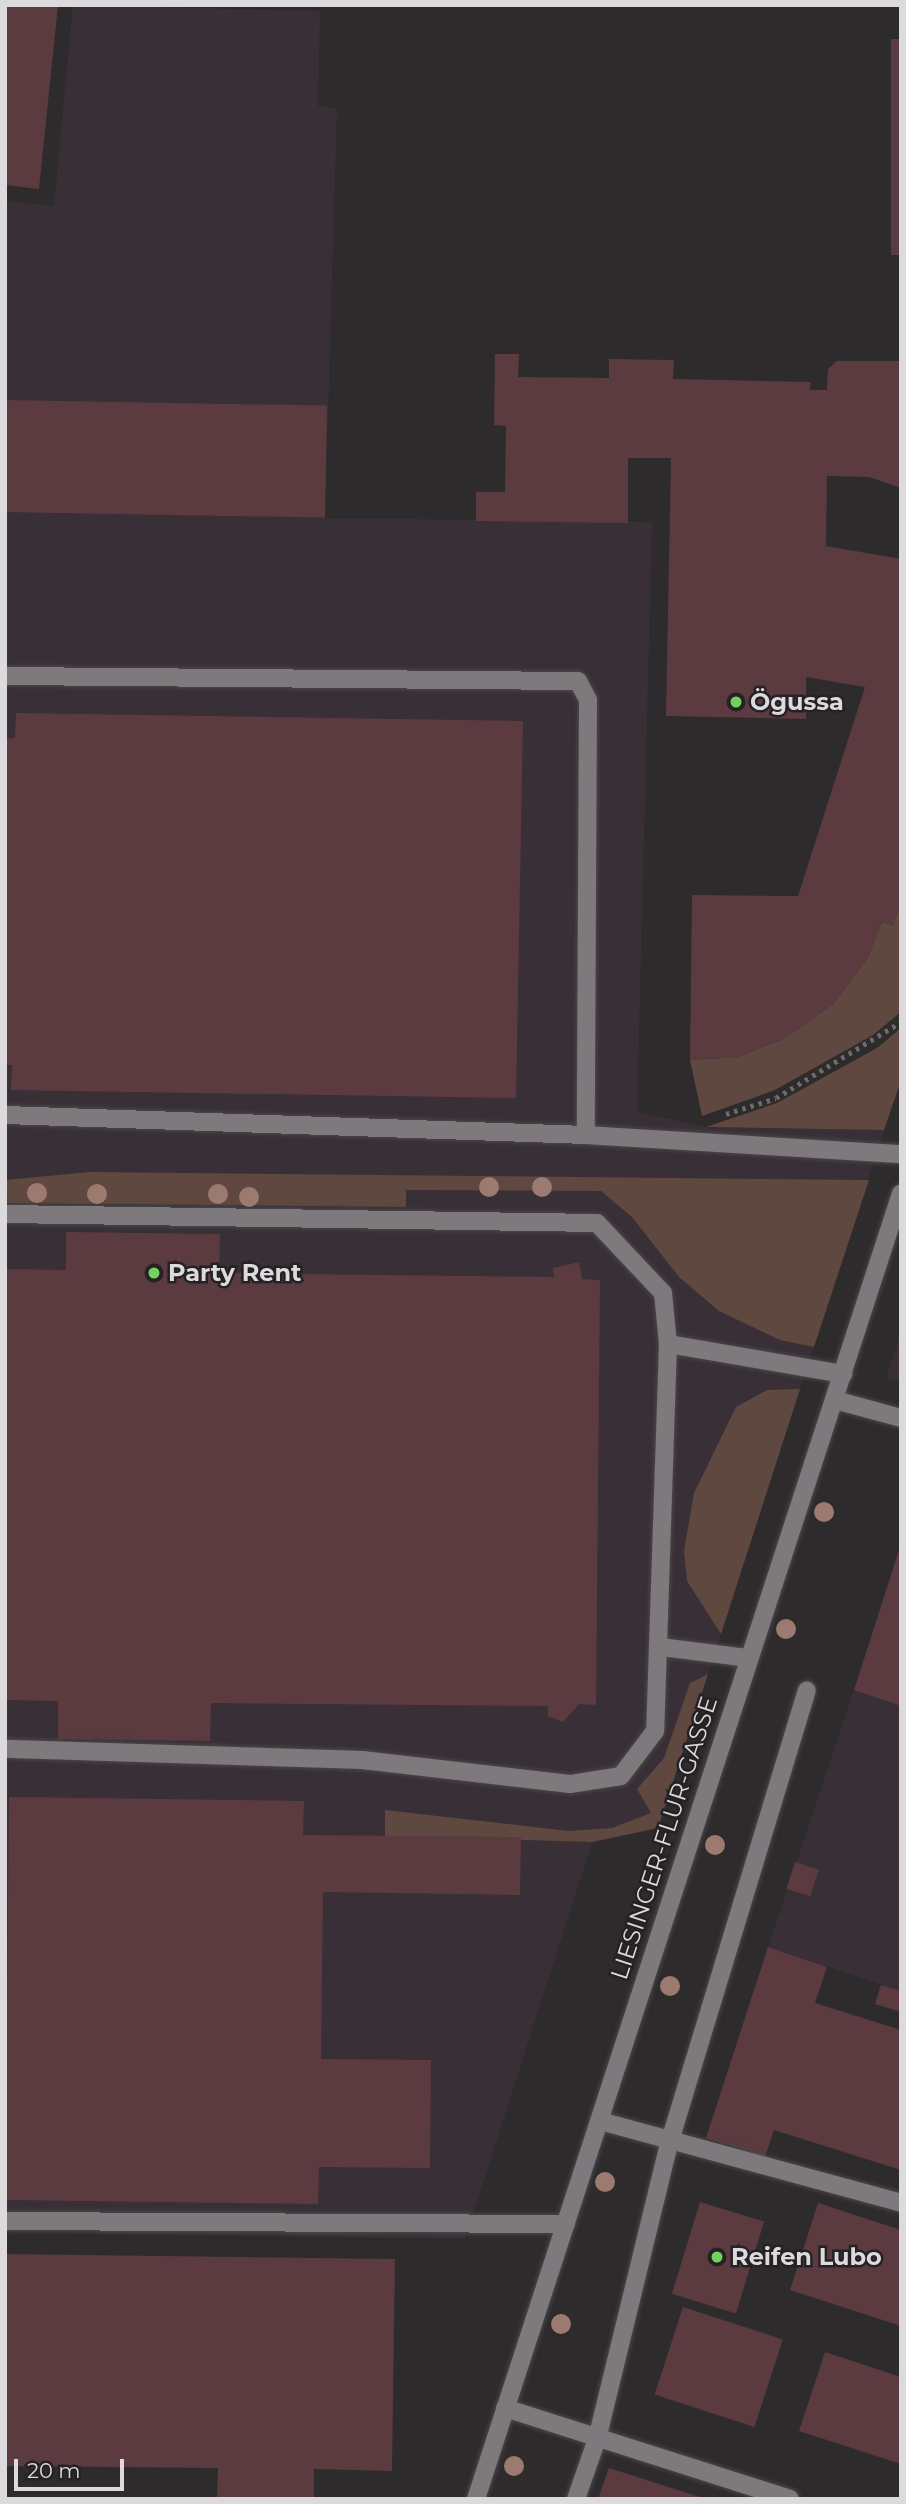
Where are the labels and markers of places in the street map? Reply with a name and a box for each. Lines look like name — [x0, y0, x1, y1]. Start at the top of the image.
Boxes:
place label: Ögussa — [750, 688, 844, 716]
marker: Ögussa — [728, 694, 744, 710]
place label: Party Rent — [168, 1259, 302, 1287]
marker: Party Rent — [146, 1265, 162, 1281]
place label: Reifen Lubo — [731, 2243, 882, 2271]
marker: Reifen Lubo — [709, 2249, 725, 2265]

